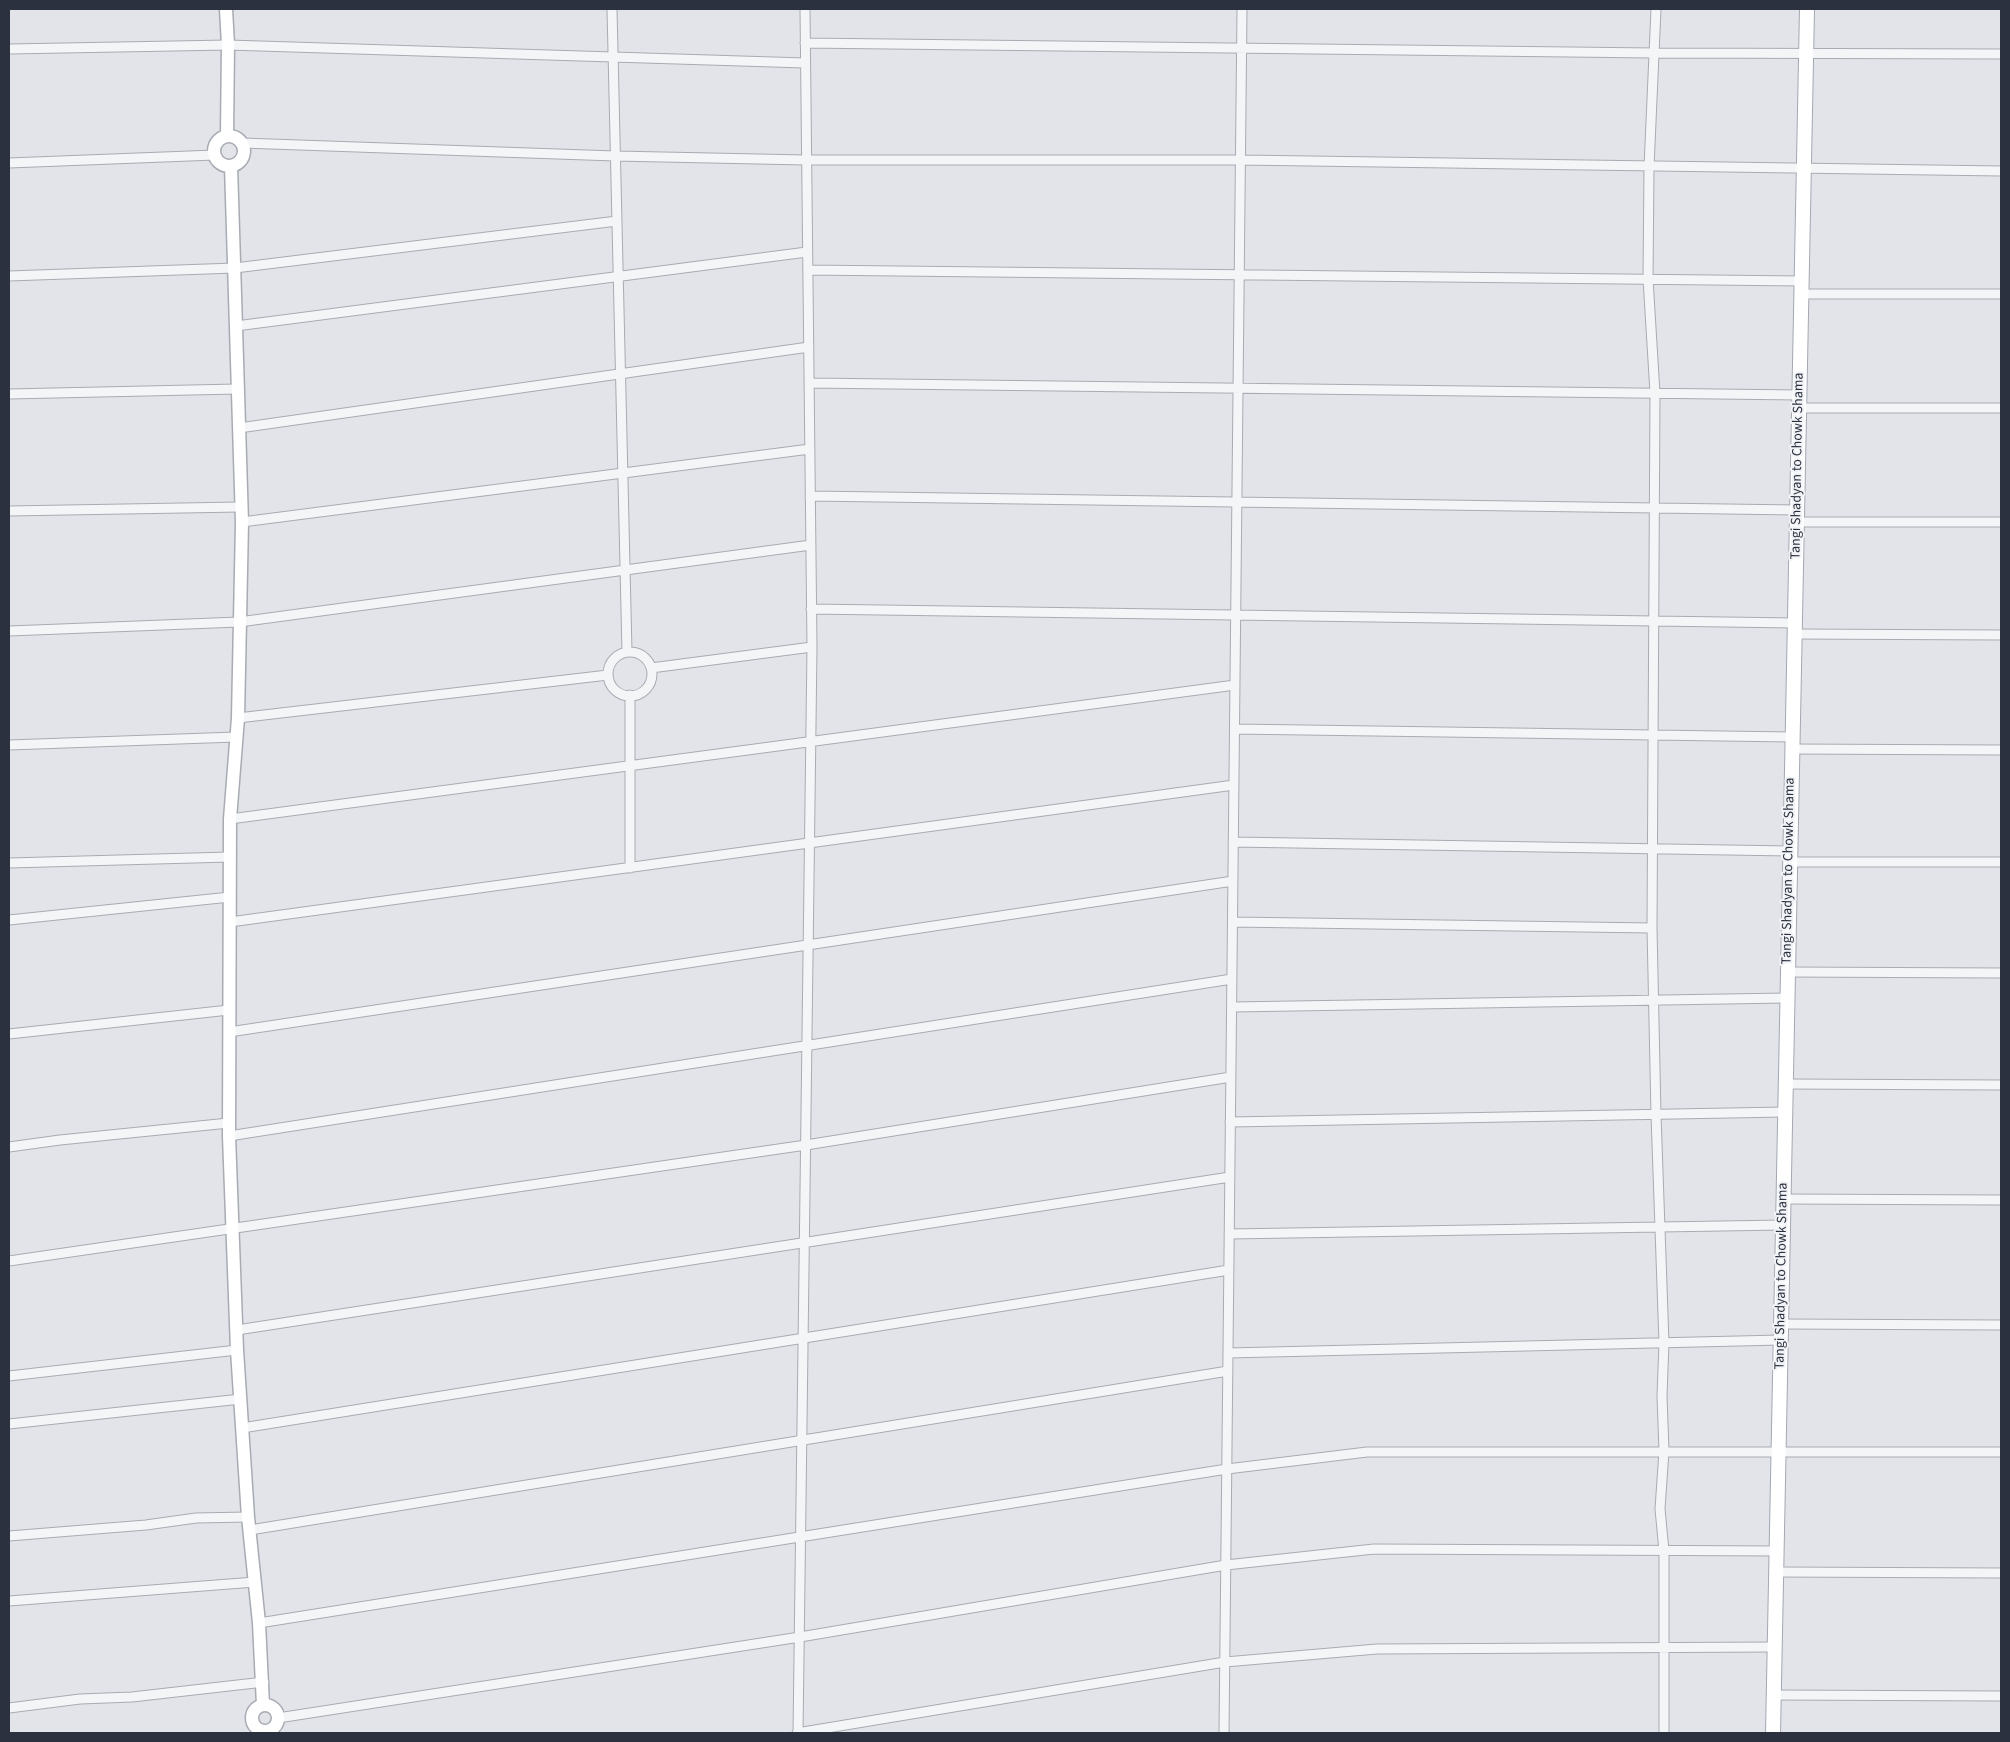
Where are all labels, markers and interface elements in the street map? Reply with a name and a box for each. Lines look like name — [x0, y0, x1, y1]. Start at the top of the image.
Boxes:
street label: Tangi Shadyan to Chowk Shama — [1788, 372, 1808, 560]
street label: Tangi Shadyan to Chowk Shama — [1779, 777, 1799, 965]
street label: Tangi Shadyan to Chowk Shama — [1772, 1182, 1792, 1370]

